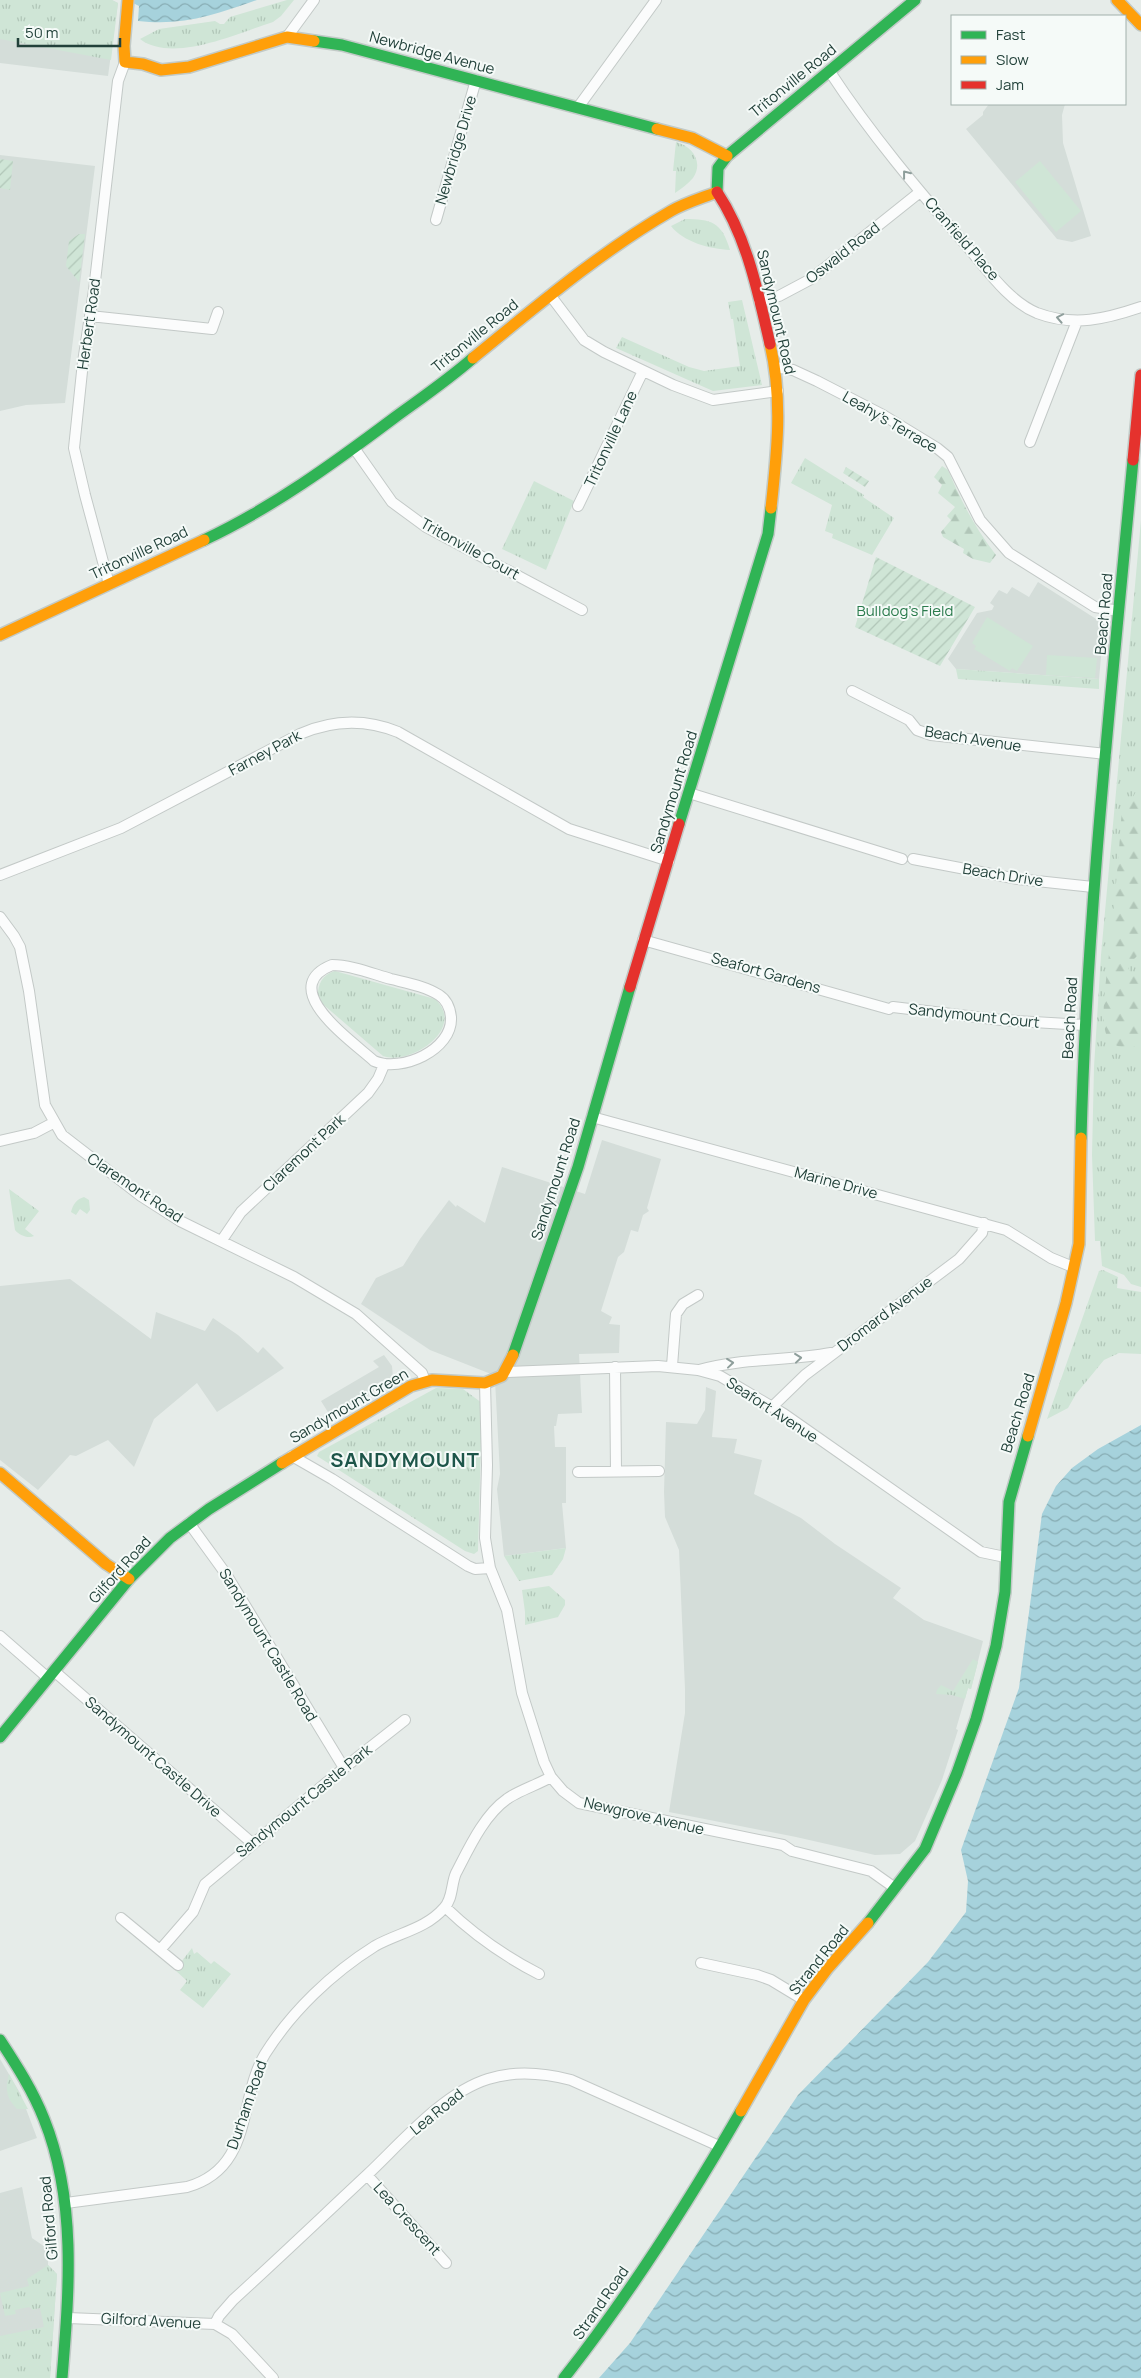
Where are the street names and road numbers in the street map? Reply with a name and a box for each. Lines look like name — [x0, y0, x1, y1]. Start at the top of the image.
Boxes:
street label: Newbridge Avenue — [367, 26, 497, 79]
street label: Tritonville Road — [745, 39, 841, 122]
street label: Newbridge Drive — [430, 93, 481, 207]
street label: Cranfield Place — [920, 193, 1005, 285]
street label: Oswald Road — [801, 217, 884, 288]
street label: Sandymount Road — [752, 248, 801, 376]
street label: Herbert Road — [72, 277, 105, 371]
street label: Tritonville Road — [427, 294, 523, 377]
street label: Leahy's Terrace — [839, 386, 942, 457]
street label: Tritonville Lane — [579, 387, 642, 490]
street label: Tritonville Court — [417, 513, 524, 585]
street label: Tritonville Road — [86, 521, 191, 584]
street label: Beach Road — [1089, 572, 1118, 656]
street label: Beach Avenue — [923, 720, 1023, 757]
street label: Farney Park — [225, 724, 305, 780]
street label: Sandymount Road — [645, 728, 702, 856]
street label: Beach Drive — [961, 858, 1045, 891]
street label: Seafort Gardens — [709, 947, 823, 998]
street label: Beach Road — [1057, 977, 1082, 1059]
street label: Sandymount Court — [908, 998, 1041, 1033]
street label: Claremont Park — [258, 1109, 350, 1196]
street label: Sandymount Road — [526, 1115, 585, 1243]
street label: Claremont Road — [83, 1148, 187, 1227]
street label: Marine Drive — [792, 1161, 880, 1204]
street label: Dromard Avenue — [833, 1271, 937, 1356]
street label: Sandymount Green — [286, 1363, 412, 1448]
street label: Beach Road — [996, 1371, 1040, 1455]
street label: Seafort Avenue — [722, 1372, 823, 1447]
street label: Gilford Road — [84, 1531, 156, 1608]
street label: Sandymount Castle Road — [214, 1564, 323, 1725]
street label: Sandymount Castle Drive — [80, 1691, 226, 1822]
street label: Sandymount Castle Park — [231, 1739, 377, 1862]
street label: Newgrove Avenue — [582, 1791, 707, 1840]
street label: Strand Road — [784, 1920, 854, 1999]
street label: Durham Road — [221, 2057, 272, 2152]
street label: Lea Road — [406, 2084, 468, 2140]
street label: Gilford Road — [34, 2175, 63, 2261]
street label: Lea Crescent — [369, 2178, 446, 2260]
street label: Strand Road — [568, 2262, 634, 2344]
street label: Gilford Avenue — [101, 2307, 202, 2334]

